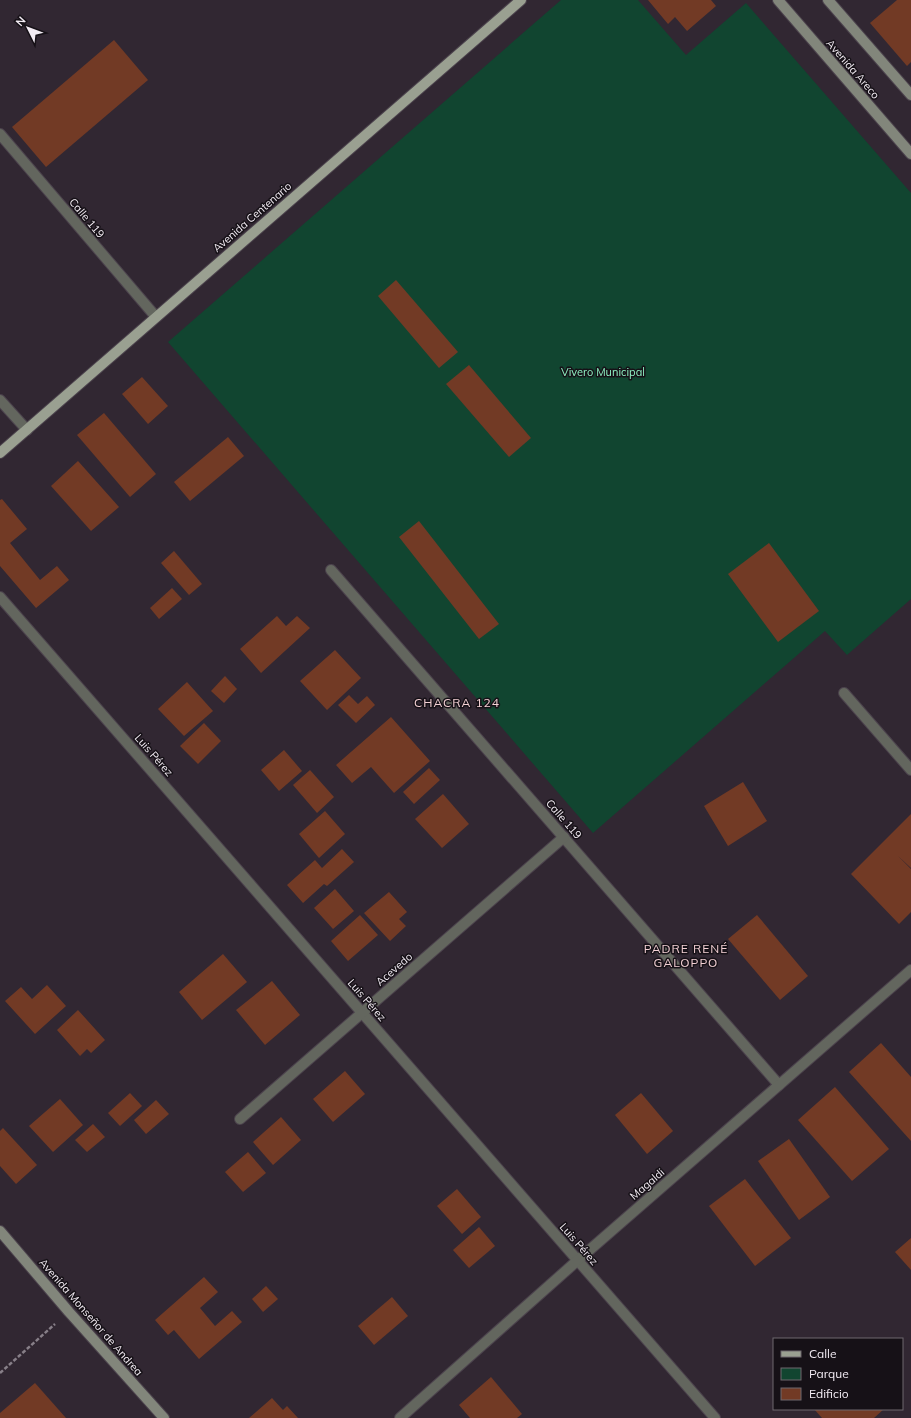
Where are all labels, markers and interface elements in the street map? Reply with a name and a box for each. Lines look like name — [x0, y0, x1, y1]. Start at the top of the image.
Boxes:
north arrow — [8, 8, 48, 48]
text: N — [13, 14, 29, 29]
street label: Avenida Areco — [823, 36, 883, 102]
street label: Avenida Centenario — [210, 179, 294, 255]
street label: Calle 119 — [66, 195, 108, 241]
park label: Vivero Municipal — [561, 365, 645, 379]
district label: CHACRA 124 — [414, 695, 500, 710]
street label: Luis Pérez — [132, 731, 176, 779]
street label: Calle 119 — [543, 796, 585, 842]
district label: PADRE RENÉ GALOPPO — [644, 941, 728, 970]
street label: Acevedo — [373, 949, 415, 989]
street label: Luis Pérez — [345, 976, 389, 1024]
street label: Magaldi — [627, 1165, 667, 1203]
street label: Luis Pérez — [557, 1220, 601, 1268]
street label: Avenida Monseñor de Andrea — [36, 1255, 146, 1379]
legend — [773, 1338, 903, 1410]
text: Calle — [809, 1346, 836, 1361]
text: Parque — [809, 1366, 849, 1381]
text: Edificio — [809, 1386, 849, 1401]

